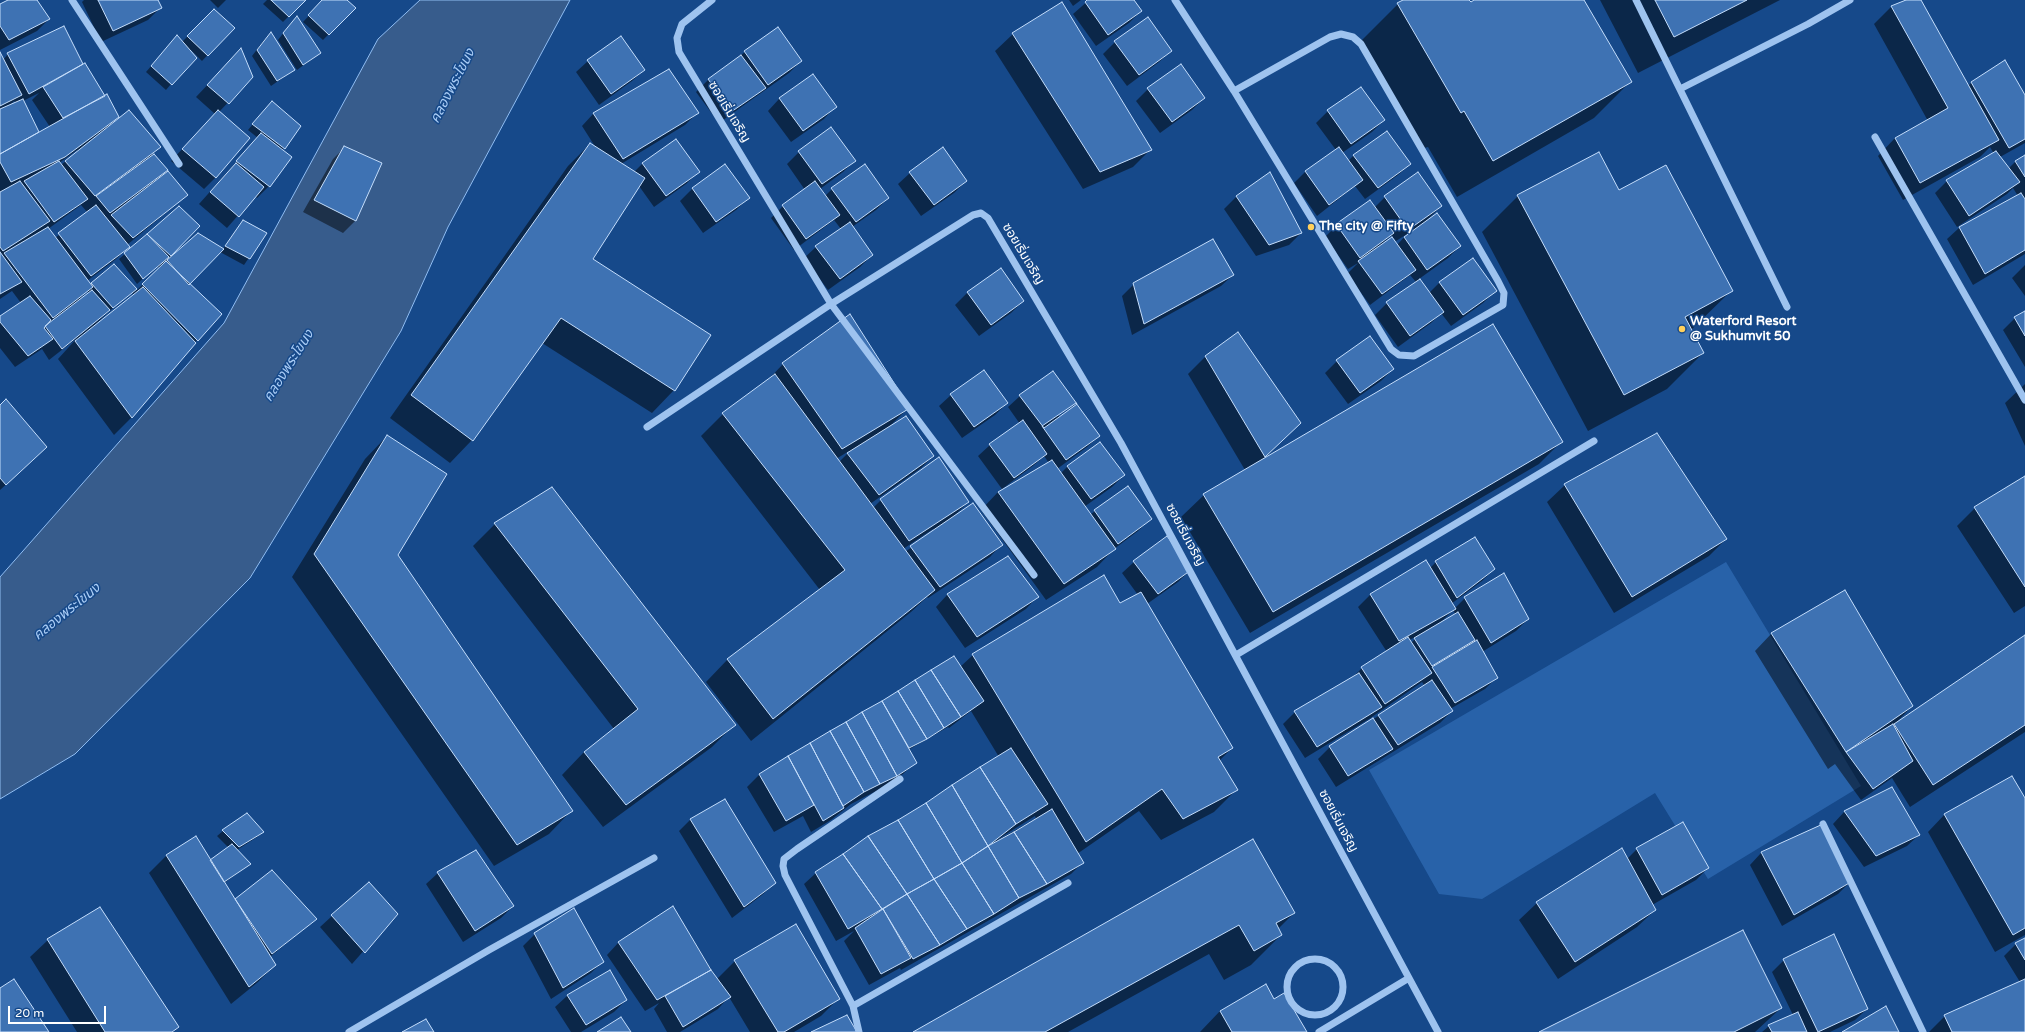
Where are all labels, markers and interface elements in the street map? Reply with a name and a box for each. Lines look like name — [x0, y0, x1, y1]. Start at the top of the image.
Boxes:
water label: คลองพระโขนง — [427, 46, 479, 126]
street label: ซอยเริ่มเจริญ — [705, 78, 753, 146]
place label: The city @ Fifty — [1319, 219, 1414, 235]
street label: ซอยเริ่มเจริญ — [999, 220, 1047, 288]
marker: The city @ Fifty — [1306, 222, 1316, 232]
place label: Waterford Resort @ Sukhumvit 50 — [1690, 314, 1797, 345]
marker: Waterford Resort @ Sukhumvit 50 — [1677, 324, 1687, 334]
water label: คลองพระโขนง — [260, 327, 318, 405]
street label: ซอยเริ่มเจริญ — [1162, 501, 1208, 569]
water label: คลองพระโขนง — [30, 580, 104, 644]
street label: ซอยเริ่มเจริญ — [1315, 787, 1361, 855]
scale bar — [10, 998, 108, 1024]
text: 20 m — [15, 1006, 44, 1020]

